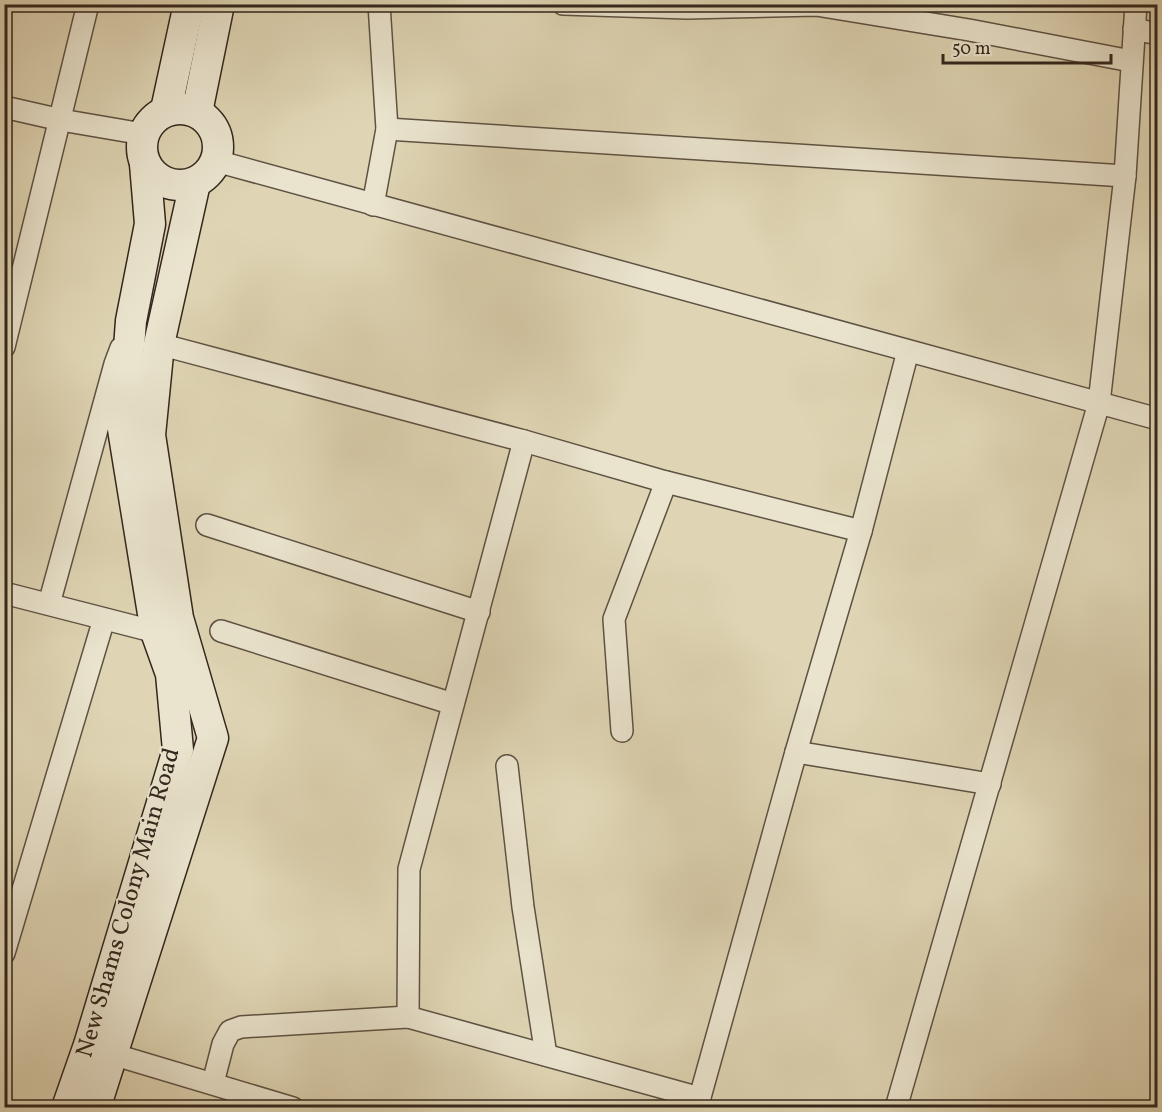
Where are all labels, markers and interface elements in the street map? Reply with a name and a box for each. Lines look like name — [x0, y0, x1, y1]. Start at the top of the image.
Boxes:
scale bar — [943, 27, 1111, 65]
text: 50 m — [952, 37, 991, 62]
street label: New Shams Colony Main Road — [68, 744, 190, 1062]

